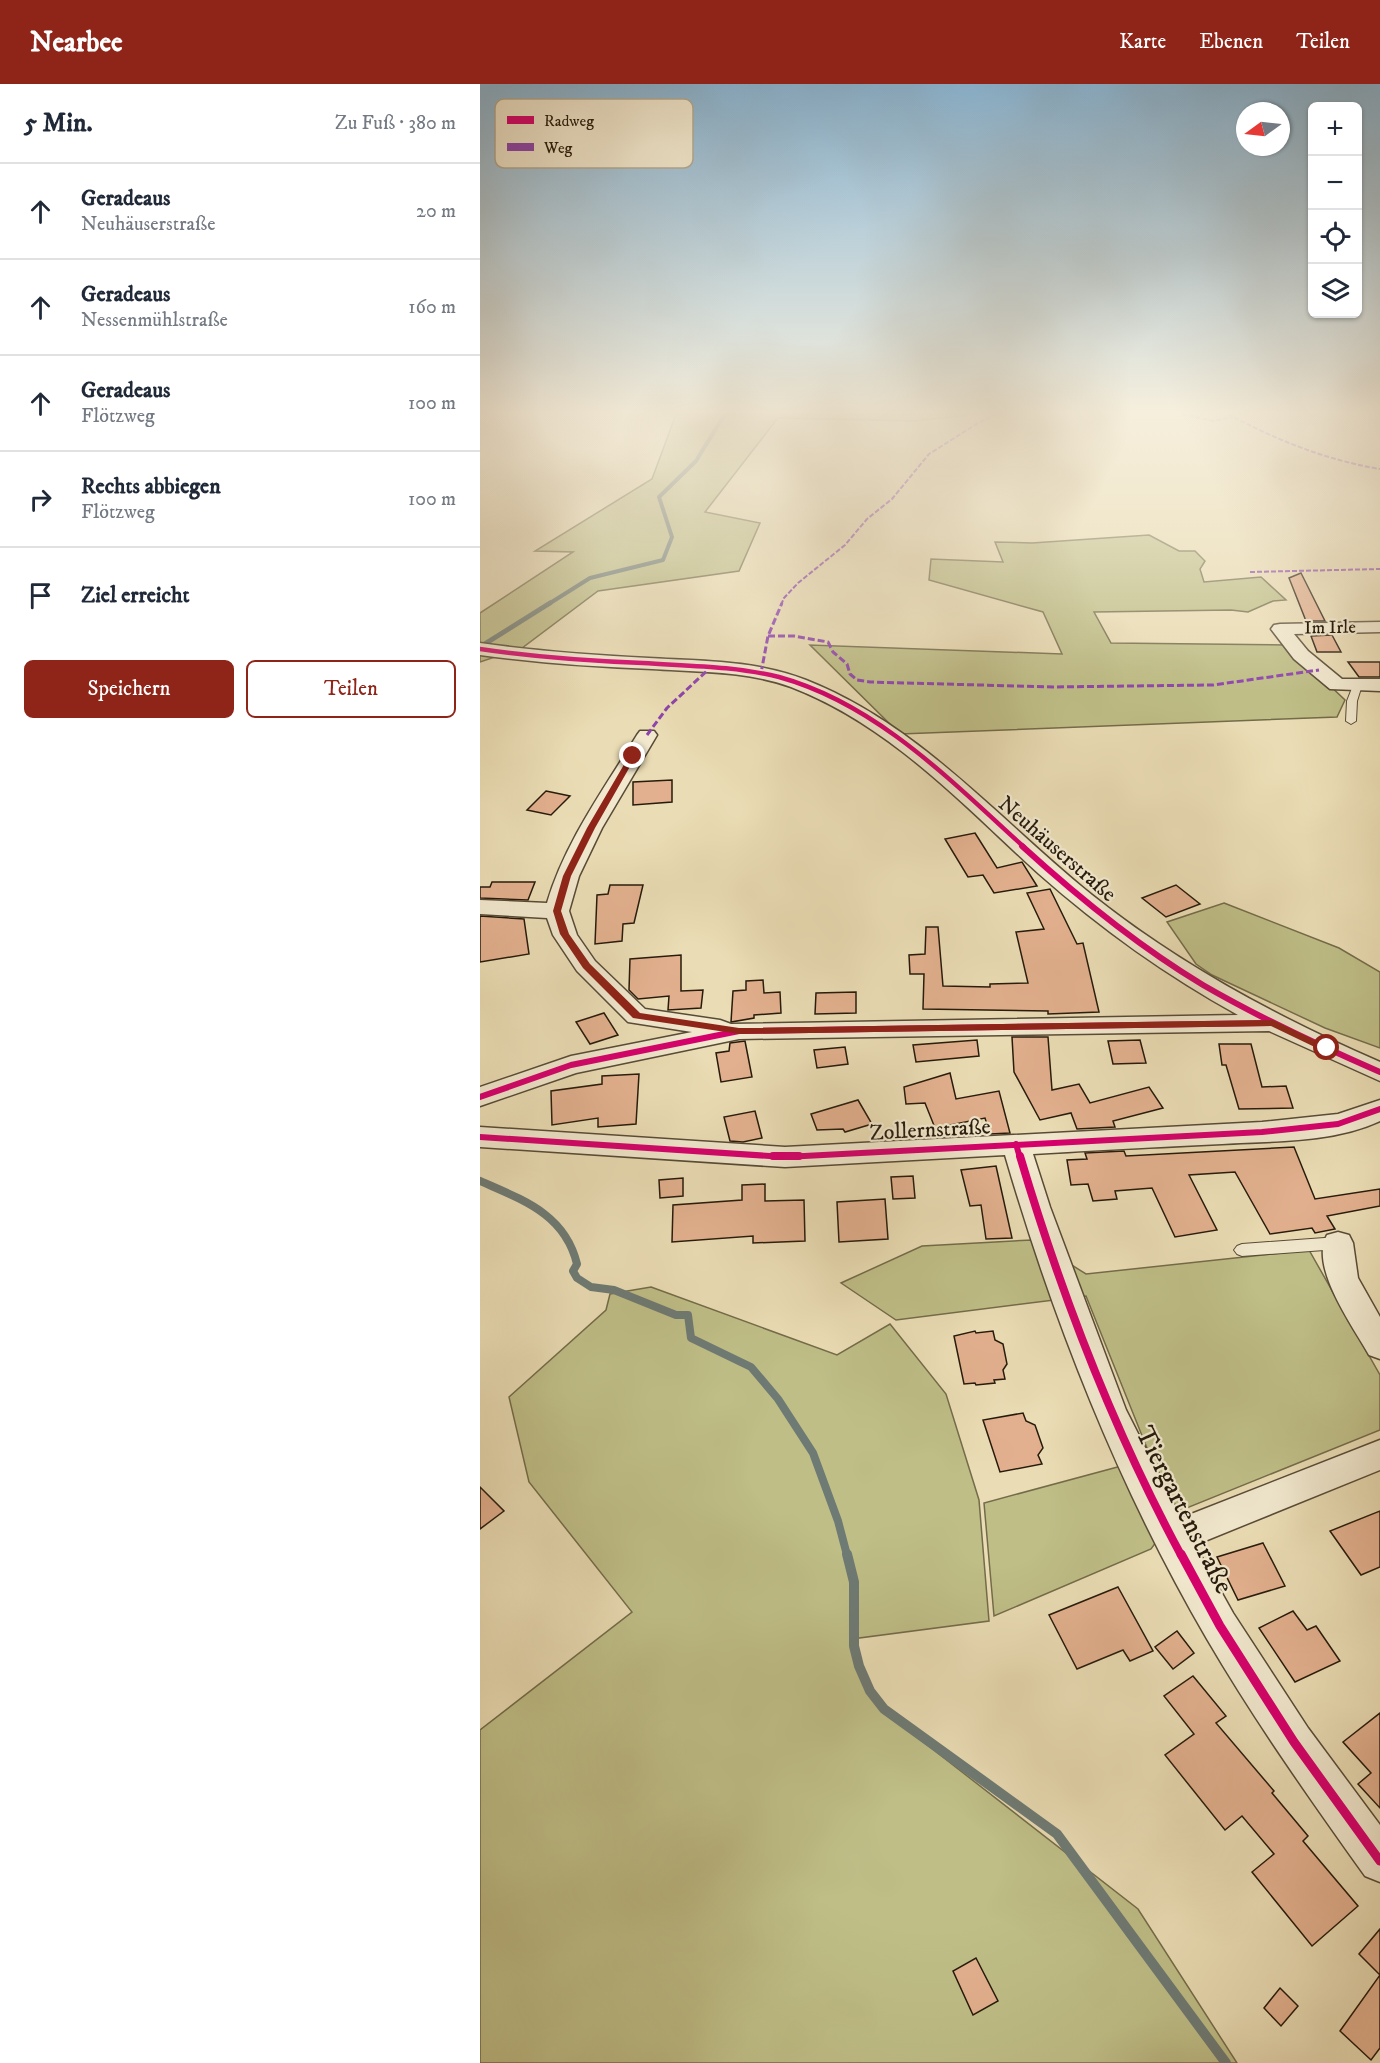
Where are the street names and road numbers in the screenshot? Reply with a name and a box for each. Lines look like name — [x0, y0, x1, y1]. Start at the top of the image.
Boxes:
street label: Im Irle — [1304, 617, 1356, 639]
street label: Neuhäuserstraße — [992, 790, 1122, 908]
street label: Zollernstraße — [869, 1113, 991, 1147]
street label: Tiergartenstraße — [1127, 1420, 1241, 1600]

